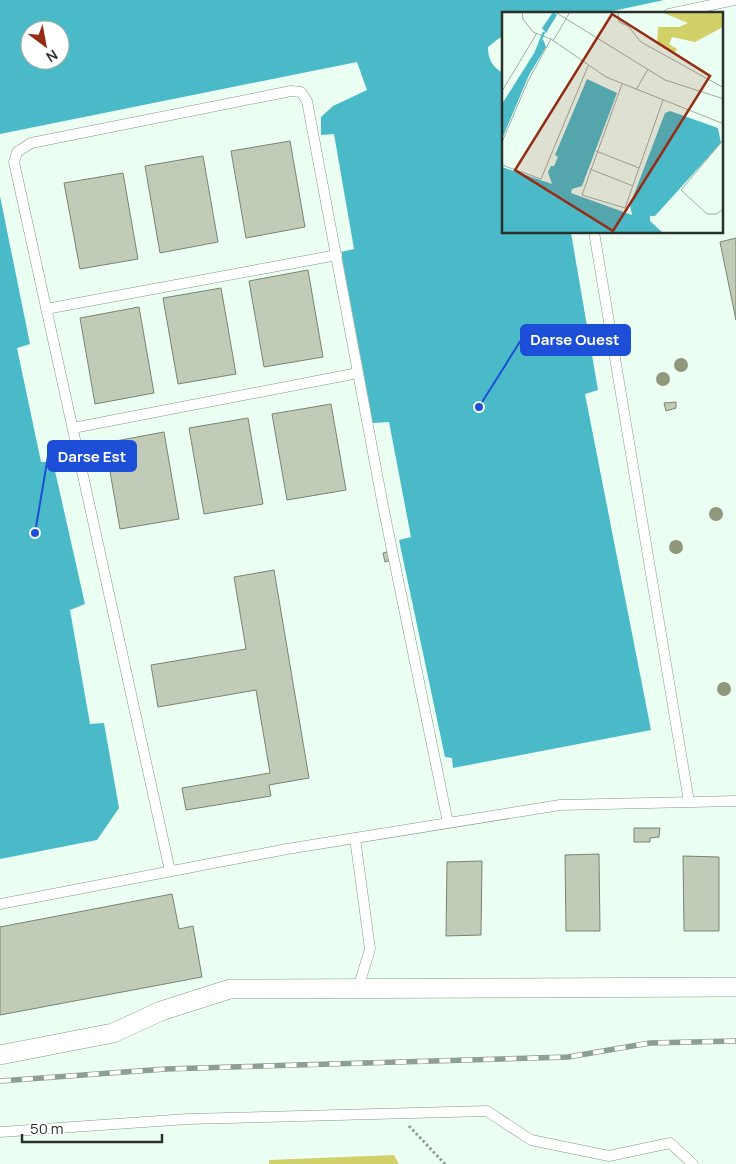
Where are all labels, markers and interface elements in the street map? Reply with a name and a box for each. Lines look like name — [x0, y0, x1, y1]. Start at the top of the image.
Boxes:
inset map — [502, 12, 724, 234]
north arrow — [20, 20, 70, 70]
text: N — [43, 46, 61, 67]
callout: Darse Ouest — [521, 325, 630, 355]
text: Darse Ouest — [530, 329, 620, 350]
callout: Darse Est — [48, 441, 136, 471]
text: Darse Est — [58, 446, 126, 467]
scale bar — [22, 1112, 162, 1144]
text: 50 m — [30, 1118, 64, 1139]

